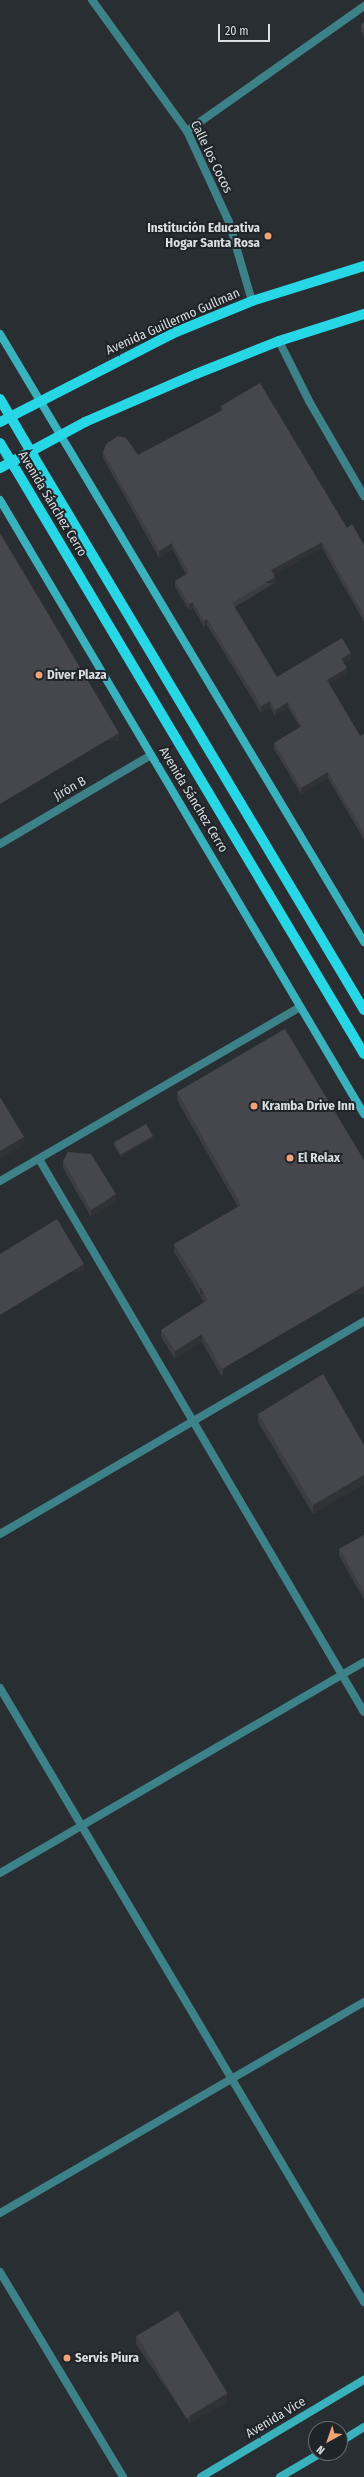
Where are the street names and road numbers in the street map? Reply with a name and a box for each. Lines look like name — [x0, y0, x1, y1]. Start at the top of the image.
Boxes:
street label: Calle los Cocos — [187, 118, 235, 196]
street label: Avenida Guillermo Gullman — [104, 285, 242, 359]
street label: Avenida Sánchez Cerro — [14, 448, 90, 560]
street label: Avenida Sánchez Cerro — [155, 744, 231, 856]
street label: Jirón B — [51, 774, 89, 804]
street label: Avenida Vice — [243, 2394, 309, 2442]

